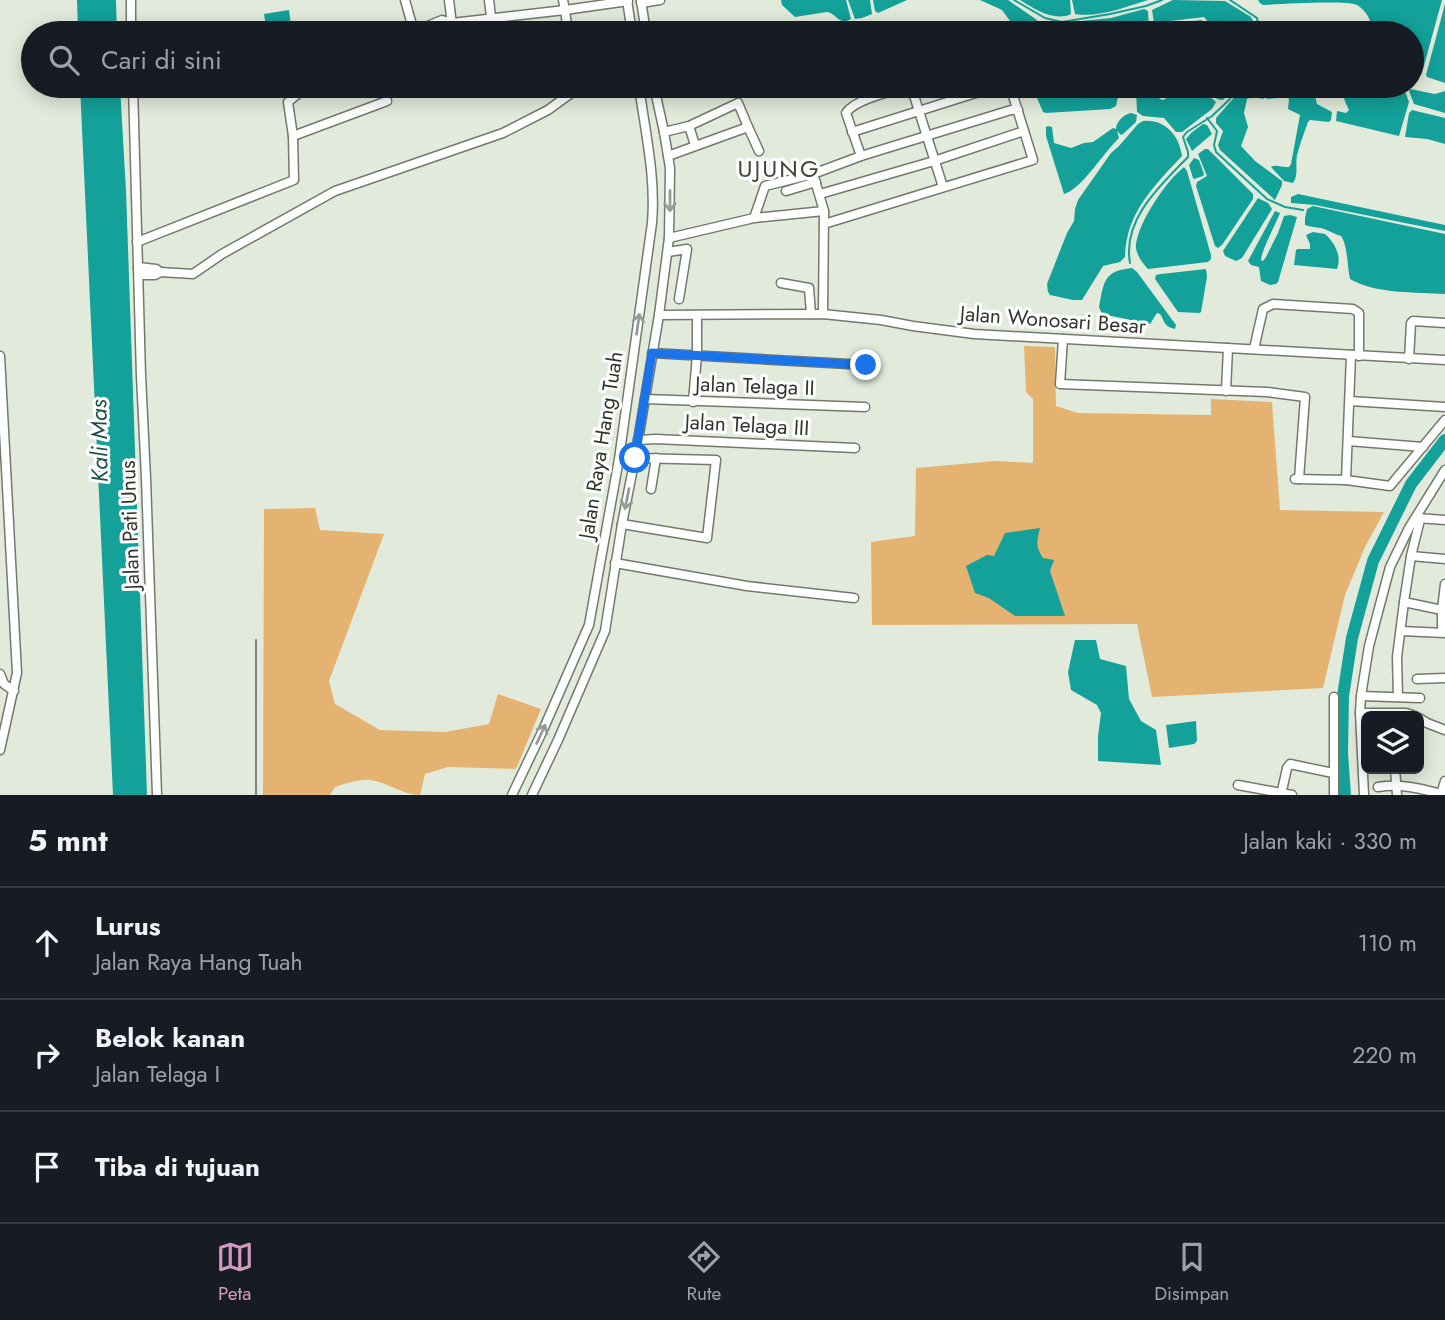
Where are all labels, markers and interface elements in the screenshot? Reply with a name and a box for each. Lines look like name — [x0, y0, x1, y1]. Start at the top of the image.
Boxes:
search box — [21, 21, 1424, 98]
icon: search — [45, 41, 83, 79]
text: Cari di sini — [101, 41, 222, 79]
district label: UJUNG — [737, 151, 821, 186]
one-way arrow — [663, 190, 677, 213]
street label: Jalan Wonosari Besar — [956, 298, 1148, 342]
one-way arrow — [632, 313, 645, 336]
street label: Jalan Raya Hang Tuah — [571, 349, 631, 544]
route end — [850, 349, 881, 380]
street label: Jalan Telaga II — [692, 369, 815, 403]
water label: Kali Mas — [81, 398, 117, 483]
street label: Jalan Telaga III — [681, 407, 810, 443]
route start — [619, 442, 650, 473]
street label: Jalan Pati Unus — [113, 460, 147, 593]
one-way arrow — [619, 487, 633, 510]
map controls — [1361, 711, 1424, 774]
button: layers — [1361, 711, 1424, 774]
one-way arrow — [536, 723, 549, 744]
text: 5 mnt — [28, 819, 108, 862]
text: Jalan kaki · 330 m — [1243, 824, 1417, 858]
text: Lurus — [95, 907, 161, 945]
icon: ahead — [28, 924, 66, 962]
text: 110 m — [1358, 926, 1417, 960]
text: Jalan Raya Hang Tuah — [95, 945, 302, 979]
text: Belok kanan — [95, 1019, 245, 1057]
icon: right — [28, 1036, 66, 1074]
text: 220 m — [1352, 1038, 1417, 1072]
text: Jalan Telaga I — [95, 1057, 220, 1091]
icon: arrive — [28, 1148, 66, 1186]
text: Tiba di tujuan — [95, 1148, 260, 1186]
tab: Peta — [216, 1238, 254, 1307]
tab: Rute — [685, 1238, 723, 1307]
tab: Disimpan — [1154, 1238, 1229, 1307]

